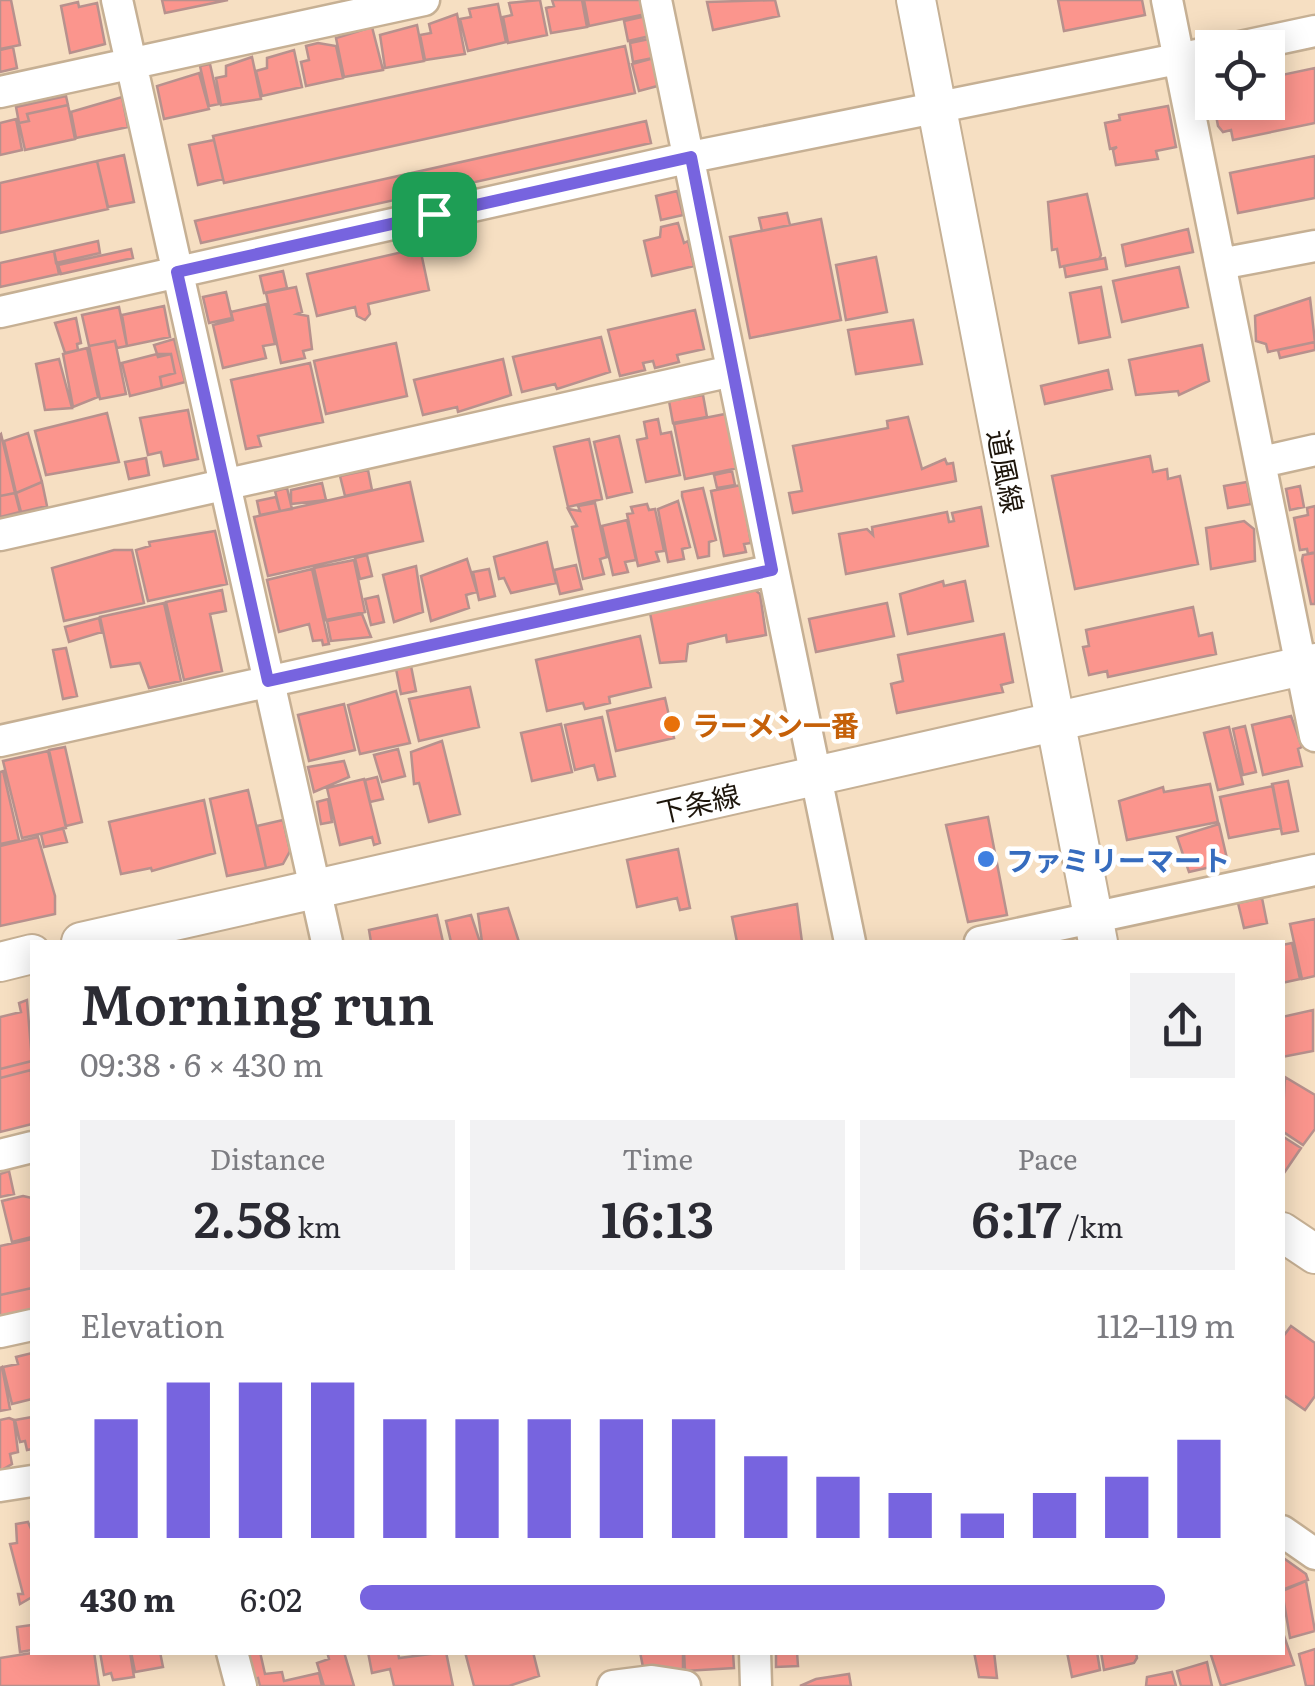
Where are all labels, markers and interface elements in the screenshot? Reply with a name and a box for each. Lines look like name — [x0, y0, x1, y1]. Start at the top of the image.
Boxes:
map controls — [1195, 30, 1285, 120]
button: locate — [1195, 30, 1285, 120]
pin — [392, 172, 477, 257]
icon: arrive — [407, 187, 462, 242]
street label: 道風線 — [978, 426, 1036, 516]
place label: ラーメン一番 — [692, 703, 859, 745]
marker: ラーメン一番 — [661, 713, 683, 735]
street label: 下条線 — [652, 772, 744, 832]
place label: ファミリーマート — [1006, 838, 1230, 880]
marker: ファミリーマート — [975, 848, 997, 870]
text: Morning run — [80, 960, 435, 1042]
button: share — [1130, 973, 1235, 1078]
text: 09:38 · 6 × 430 m — [80, 1039, 324, 1087]
text: Distance — [210, 1137, 325, 1179]
text: Time — [622, 1137, 693, 1179]
text: Pace — [1017, 1137, 1078, 1179]
text: 2.58 — [194, 1179, 292, 1253]
text: 16:13 — [601, 1179, 714, 1253]
text: 6:17 — [972, 1179, 1062, 1253]
text: km — [292, 1205, 341, 1247]
text: /km — [1062, 1205, 1123, 1247]
text: Elevation — [80, 1300, 225, 1348]
text: 112–119 m — [1097, 1300, 1235, 1348]
text: 430 m — [80, 1574, 175, 1622]
text: 6:02 — [240, 1574, 302, 1622]

